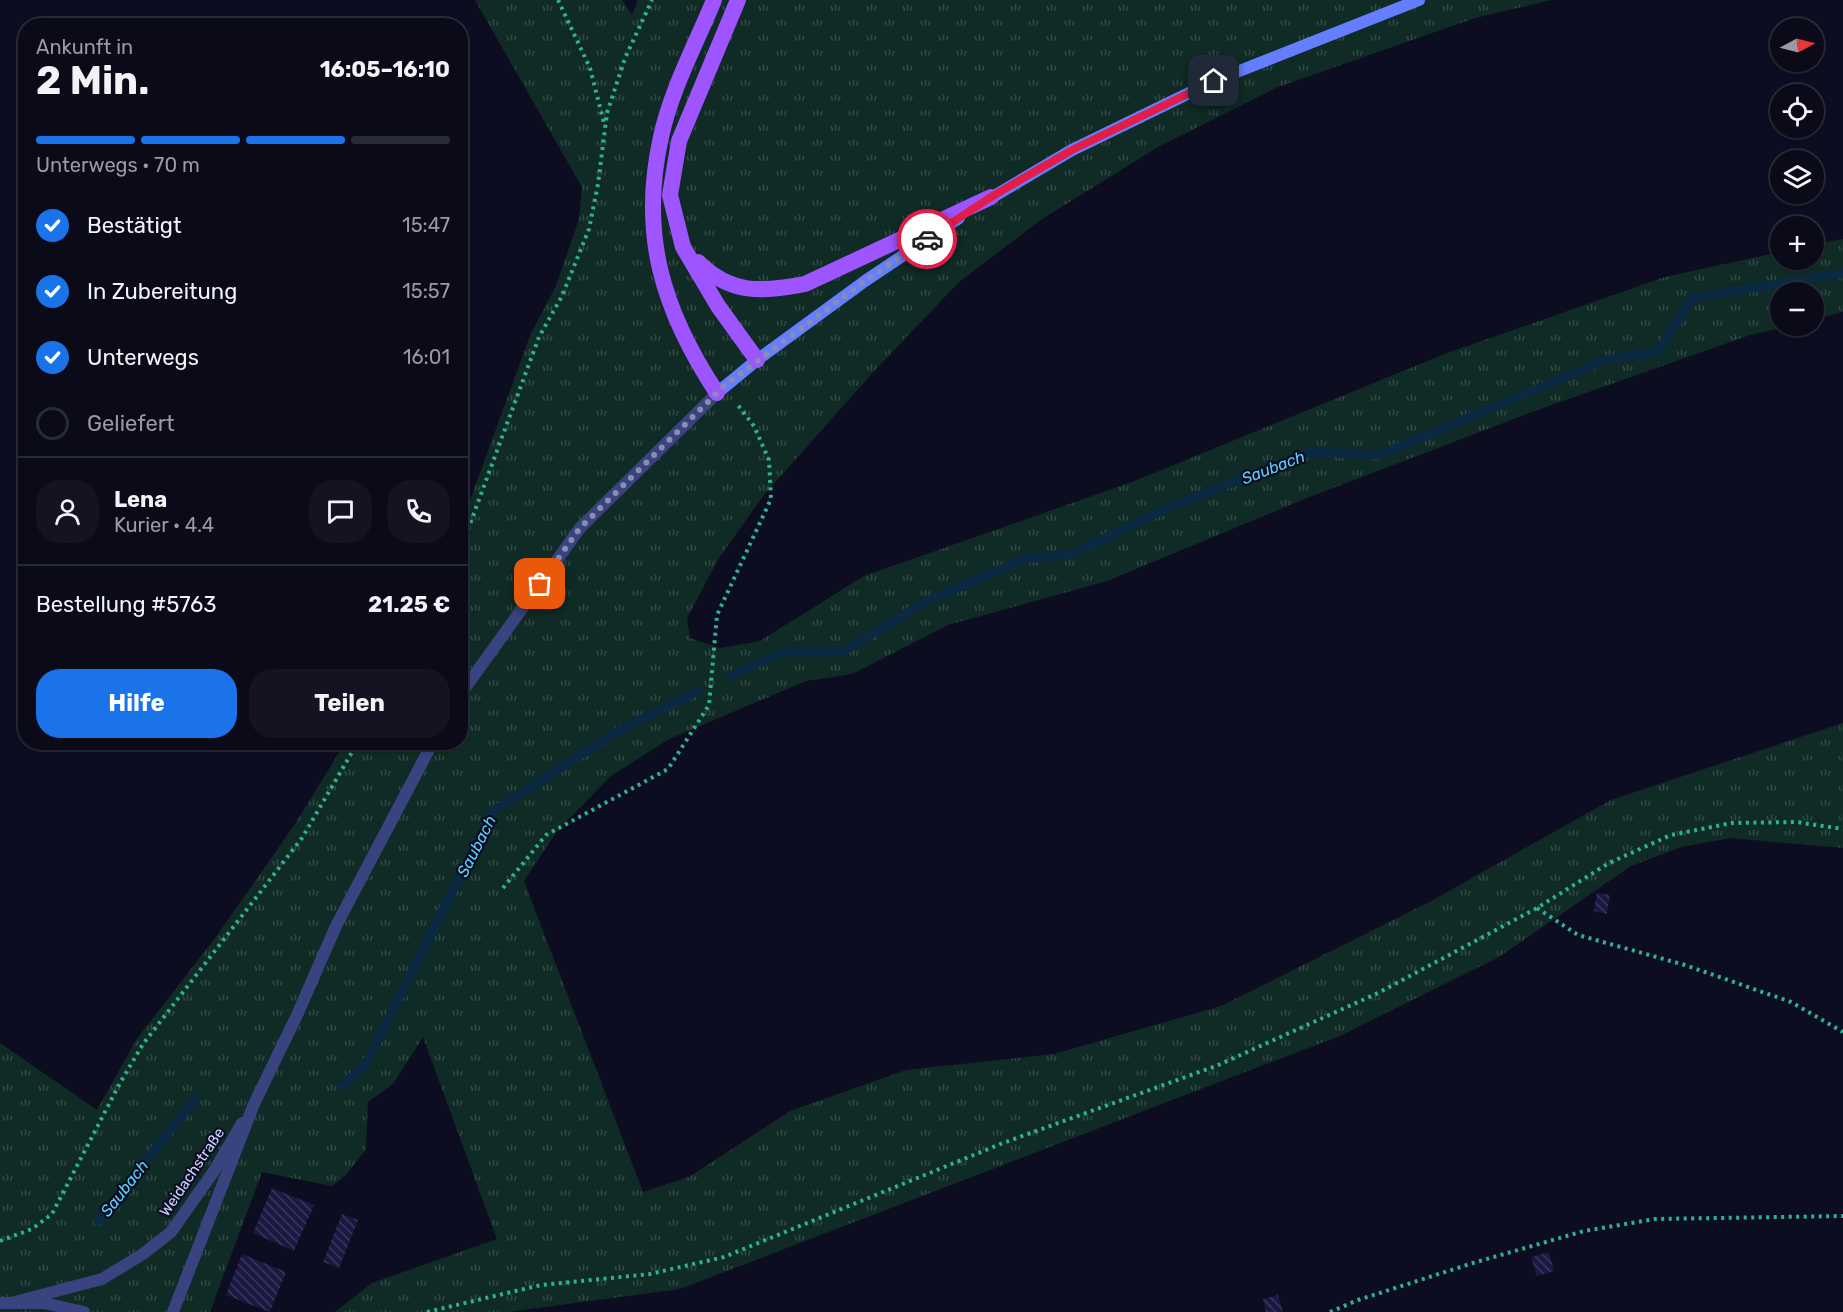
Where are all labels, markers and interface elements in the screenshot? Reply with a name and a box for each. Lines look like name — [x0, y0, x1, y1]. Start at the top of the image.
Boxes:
north arrow — [1770, 18, 1824, 72]
map controls — [1770, 18, 1824, 336]
text: Ankunft in — [36, 35, 133, 59]
pin — [1188, 55, 1239, 106]
text: 16:05–16:10 — [320, 56, 450, 83]
text: 2 Min. — [36, 58, 149, 104]
icon: home — [1197, 64, 1230, 97]
button: locate — [1770, 84, 1824, 138]
button: layers — [1770, 150, 1824, 204]
text: Unterwegs · 70 m — [36, 153, 200, 177]
icon: check — [36, 209, 69, 242]
courier — [897, 209, 957, 269]
text: Bestätigt — [87, 212, 182, 239]
text: 15:47 — [402, 213, 450, 237]
button: + — [1770, 216, 1824, 270]
icon: car — [911, 223, 944, 256]
icon: check — [36, 275, 69, 308]
text: In Zubereitung — [87, 278, 237, 305]
text: 15:57 — [402, 279, 450, 303]
button: − — [1770, 282, 1824, 336]
icon: check — [36, 341, 69, 374]
text: Unterwegs — [87, 344, 199, 371]
text: 16:01 — [403, 345, 450, 369]
text: Geliefert — [87, 410, 175, 437]
water label: Saubach — [1239, 447, 1308, 488]
button: person — [36, 480, 99, 543]
button: chat — [309, 480, 372, 543]
button: phone — [387, 480, 450, 543]
text: Lena — [114, 486, 167, 513]
text: Kurier · 4.4 — [114, 513, 214, 537]
pin — [514, 558, 565, 609]
icon: bag — [523, 567, 556, 600]
text: Bestellung #5763 — [36, 591, 216, 618]
text: 21.25 € — [368, 591, 450, 618]
button: Hilfe — [36, 669, 237, 738]
button: Teilen — [249, 669, 450, 738]
water label: Saubach — [453, 812, 500, 880]
street label: Weidachstraße — [156, 1124, 228, 1220]
water label: Saubach — [96, 1156, 152, 1220]

